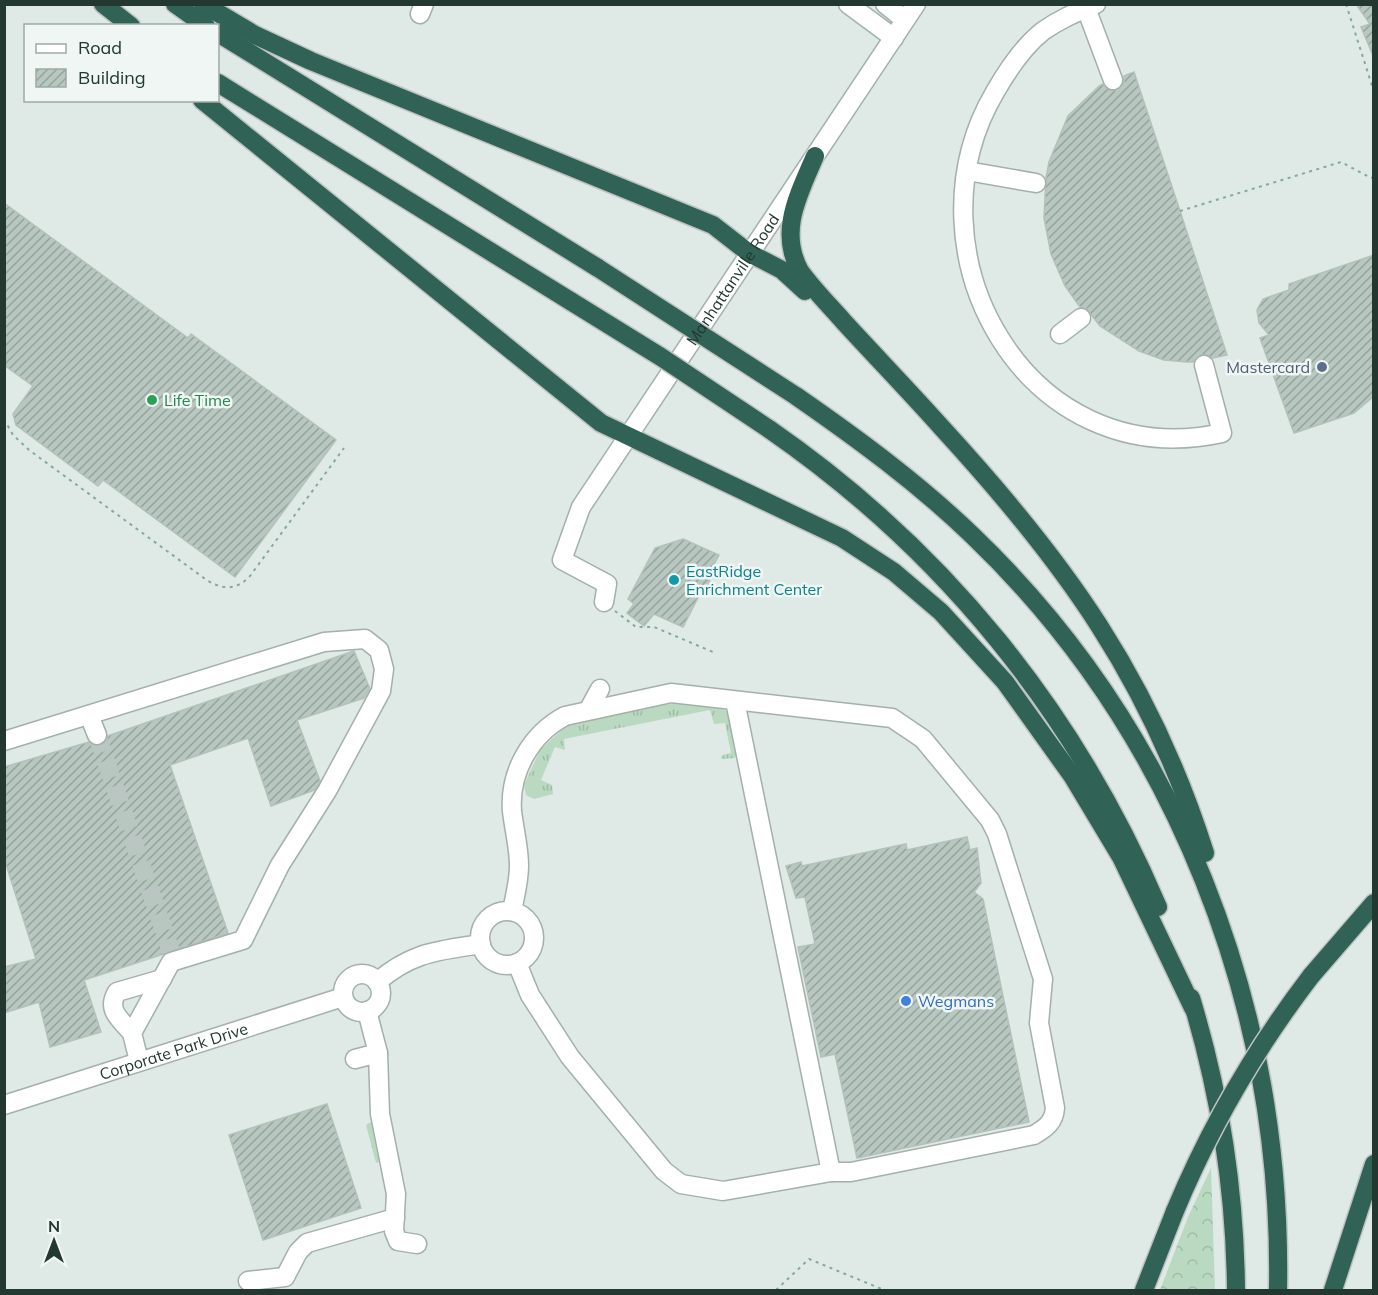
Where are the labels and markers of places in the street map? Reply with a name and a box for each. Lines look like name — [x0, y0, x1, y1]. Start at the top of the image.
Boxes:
place label: Mastercard — [1226, 357, 1310, 377]
marker: Mastercard — [1315, 360, 1329, 374]
place label: Life Time — [164, 390, 231, 410]
marker: Life Time — [145, 393, 159, 407]
place label: EastRidge Enrichment Center — [686, 561, 822, 599]
marker: EastRidge Enrichment Center — [667, 573, 681, 587]
place label: Wegmans — [918, 991, 994, 1011]
marker: Wegmans — [899, 994, 913, 1008]

